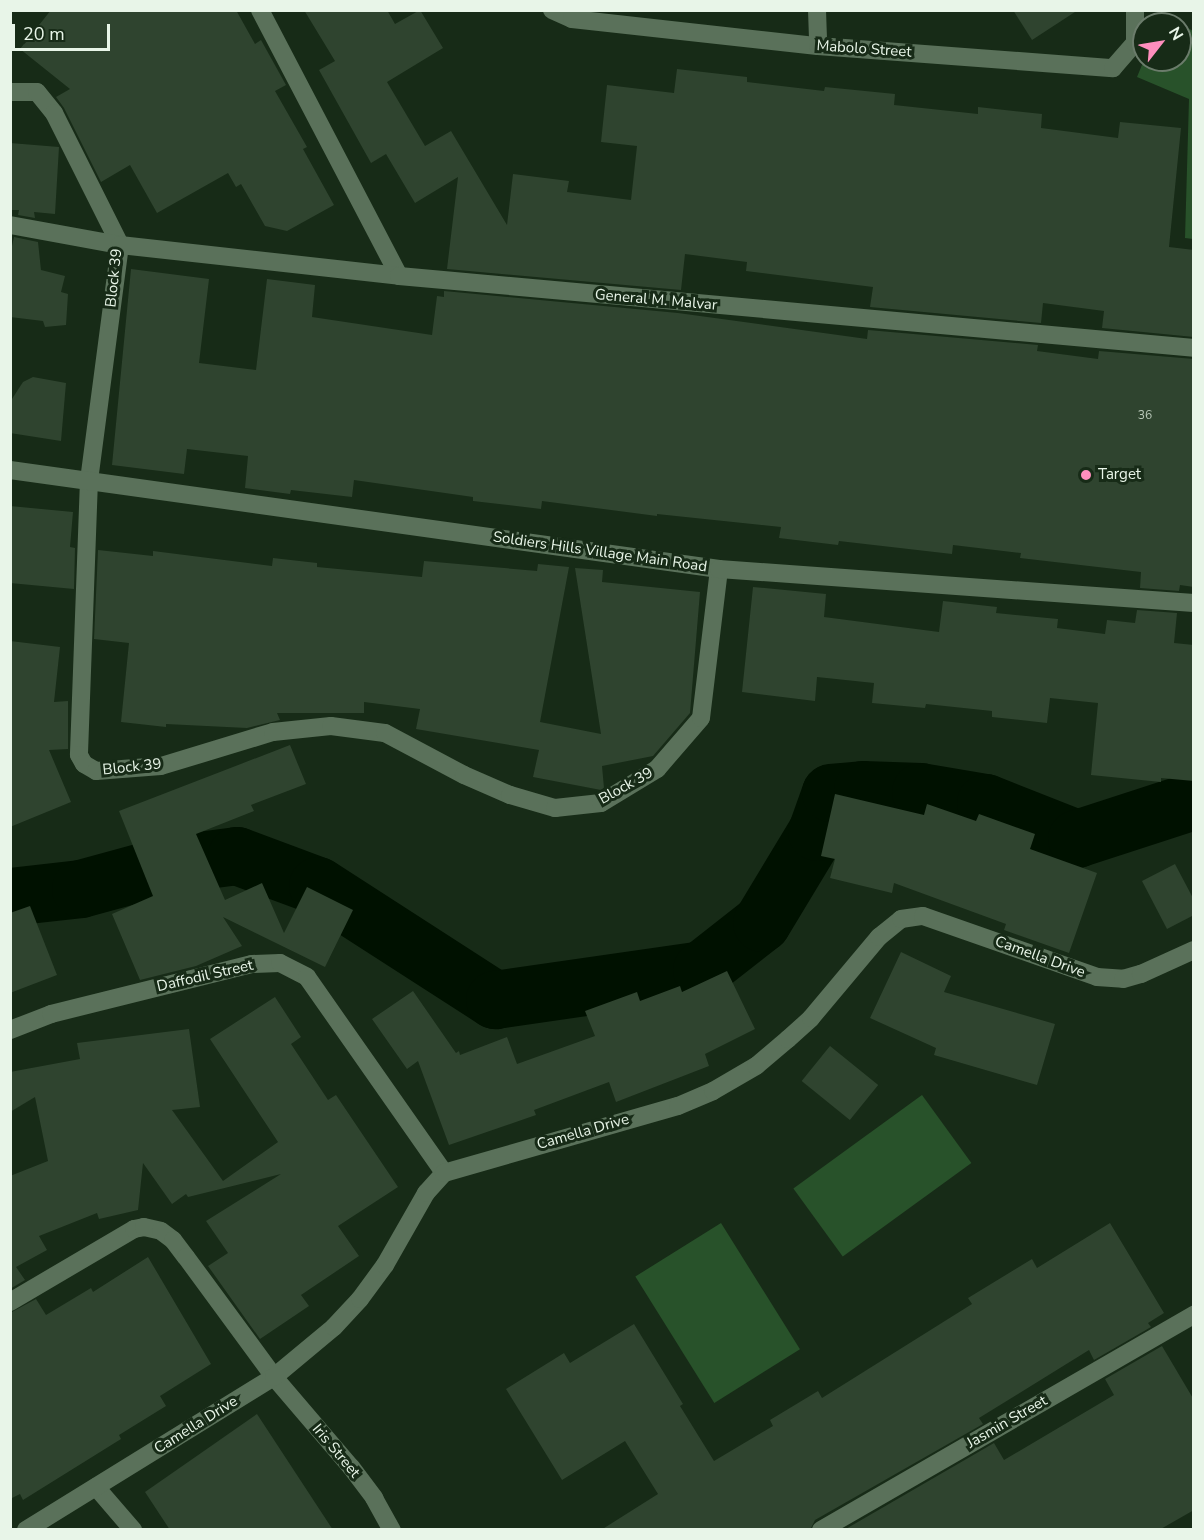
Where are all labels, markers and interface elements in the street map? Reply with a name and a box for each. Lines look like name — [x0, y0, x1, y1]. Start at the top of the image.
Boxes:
scale bar — [15, 12, 112, 50]
north arrow — [1132, 12, 1192, 72]
text: 20 m — [23, 22, 65, 46]
text: N — [1163, 23, 1188, 45]
street label: Mabolo Street — [816, 37, 912, 61]
street label: Block 39 — [102, 248, 126, 308]
street label: General M. Malvar — [594, 286, 718, 314]
house number: 36 — [1138, 409, 1152, 423]
place label: Target — [1098, 466, 1141, 484]
marker: Target — [1079, 468, 1093, 482]
street label: Soldiers Hills Village Main Road — [492, 528, 708, 576]
street label: Block 39 — [102, 755, 162, 779]
street label: Block 39 — [596, 764, 656, 808]
street label: Camella Drive — [992, 932, 1088, 982]
street label: Daffodil Street — [155, 956, 255, 996]
street label: Camella Drive — [535, 1110, 631, 1154]
street label: Camella Drive — [151, 1392, 241, 1458]
street label: Jasmin Street — [964, 1392, 1050, 1452]
street label: Iris Street — [308, 1420, 364, 1482]

